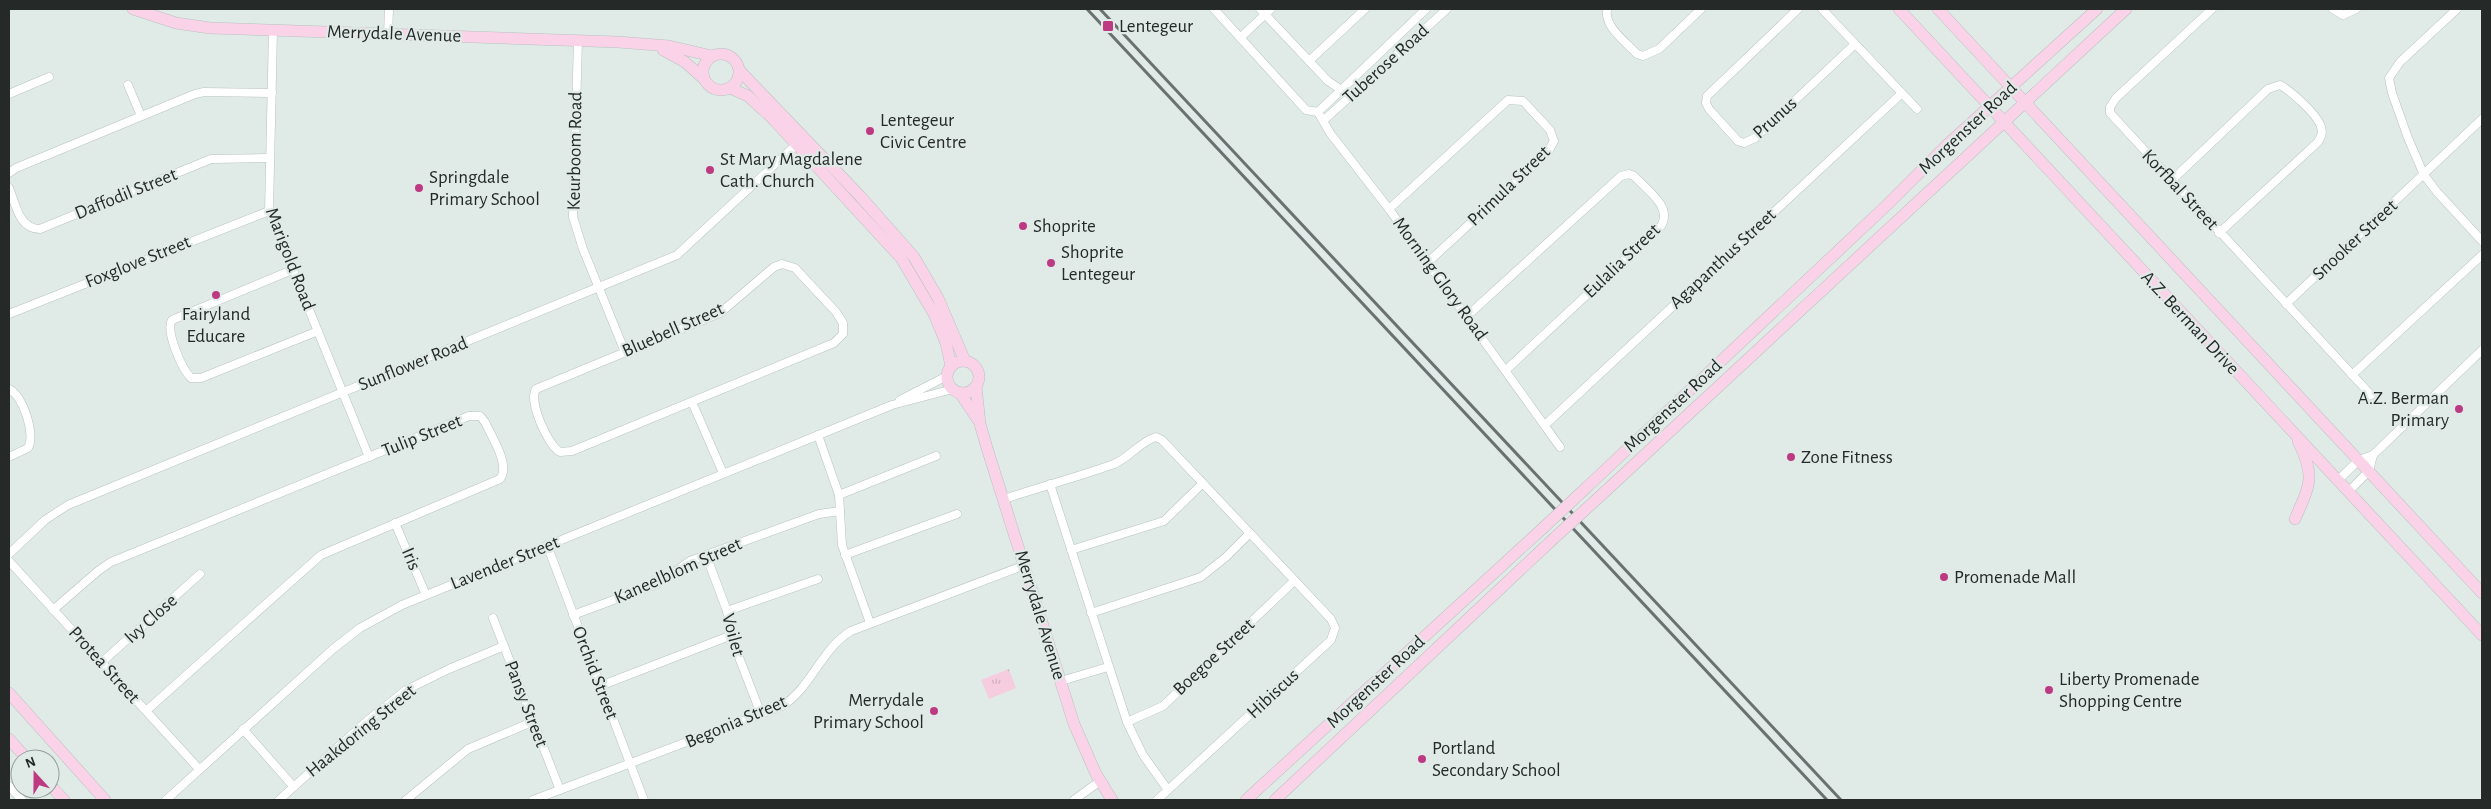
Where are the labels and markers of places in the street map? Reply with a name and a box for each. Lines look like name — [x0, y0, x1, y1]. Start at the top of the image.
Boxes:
place label: Lentegeur — [1119, 17, 1193, 36]
marker: Lentegeur — [1101, 19, 1115, 33]
place label: Lentegeur Civic Centre — [880, 111, 967, 152]
marker: Lentegeur Civic Centre — [864, 125, 876, 137]
place label: St Mary Magdalene Cath. Church — [720, 150, 863, 191]
marker: St Mary Magdalene Cath. Church — [704, 164, 716, 176]
place label: Springdale Primary School — [429, 168, 540, 209]
marker: Springdale Primary School — [413, 182, 425, 194]
place label: Shoprite — [1033, 217, 1096, 236]
marker: Shoprite — [1017, 220, 1029, 232]
place label: Shoprite Lentegeur — [1061, 243, 1135, 284]
marker: Shoprite Lentegeur — [1045, 257, 1057, 269]
marker: Fairyland Educare — [210, 289, 222, 301]
place label: Fairyland Educare — [182, 305, 250, 346]
place label: A.Z. Berman Primary — [2358, 389, 2449, 430]
marker: A.Z. Berman Primary — [2453, 403, 2465, 415]
place label: Zone Fitness — [1801, 448, 1893, 467]
marker: Zone Fitness — [1785, 451, 1797, 463]
place label: Promenade Mall — [1954, 568, 2076, 587]
marker: Promenade Mall — [1938, 571, 1950, 583]
place label: Liberty Promenade Shopping Centre — [2059, 670, 2199, 711]
marker: Liberty Promenade Shopping Centre — [2043, 684, 2055, 696]
place label: Merrydale Primary School — [813, 691, 924, 732]
marker: Merrydale Primary School — [928, 705, 940, 717]
place label: Portland Secondary School — [1432, 739, 1561, 780]
marker: Portland Secondary School — [1416, 753, 1428, 765]

